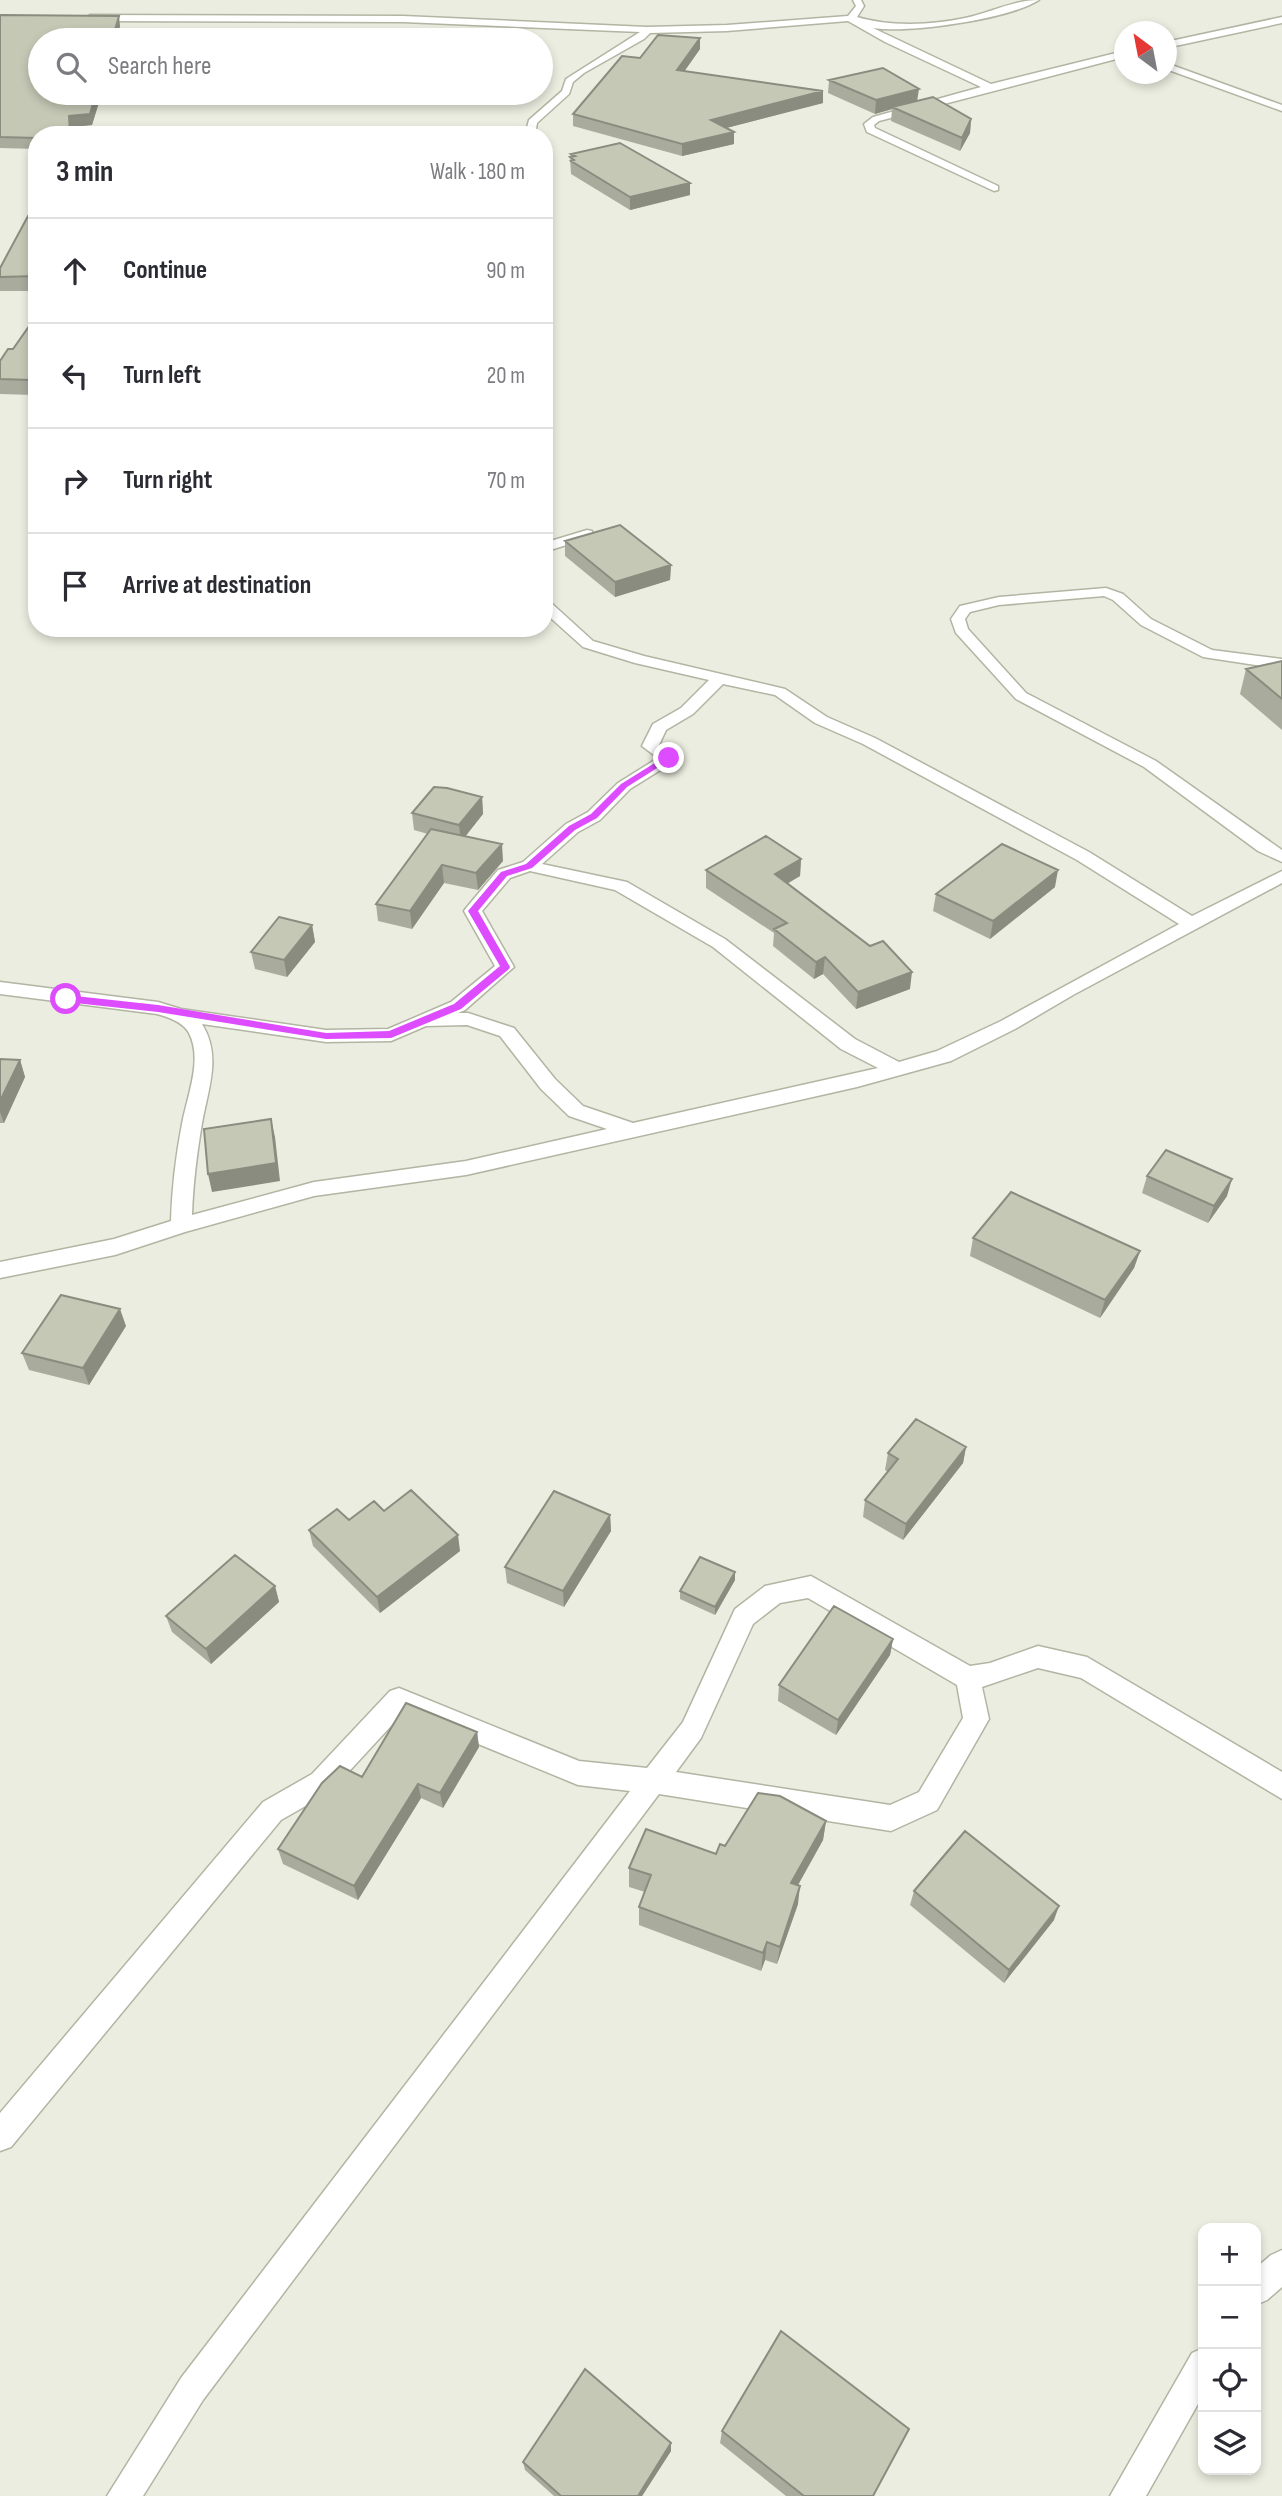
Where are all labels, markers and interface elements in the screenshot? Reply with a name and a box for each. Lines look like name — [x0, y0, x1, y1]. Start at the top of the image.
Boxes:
north arrow — [1114, 21, 1177, 84]
search box — [28, 28, 553, 105]
icon: search — [52, 48, 90, 86]
text: Search here — [108, 51, 211, 82]
text: 3 min — [56, 154, 113, 190]
text: Walk · 180 m — [430, 158, 525, 186]
icon: ahead — [56, 252, 94, 290]
text: Continue — [123, 255, 207, 286]
text: 90 m — [486, 257, 525, 285]
icon: left — [56, 357, 94, 395]
text: Turn left — [123, 360, 201, 391]
text: 20 m — [487, 362, 525, 390]
icon: right — [56, 462, 94, 500]
text: Turn right — [123, 465, 212, 496]
text: 70 m — [487, 467, 525, 495]
icon: arrive — [56, 567, 94, 605]
text: Arrive at destination — [123, 570, 311, 601]
route end — [653, 742, 684, 773]
route start — [50, 983, 81, 1014]
map controls — [1198, 2223, 1261, 2475]
button: + — [1198, 2223, 1261, 2286]
button: − — [1198, 2286, 1261, 2349]
button: locate — [1198, 2349, 1261, 2412]
button: layers — [1198, 2412, 1261, 2475]

